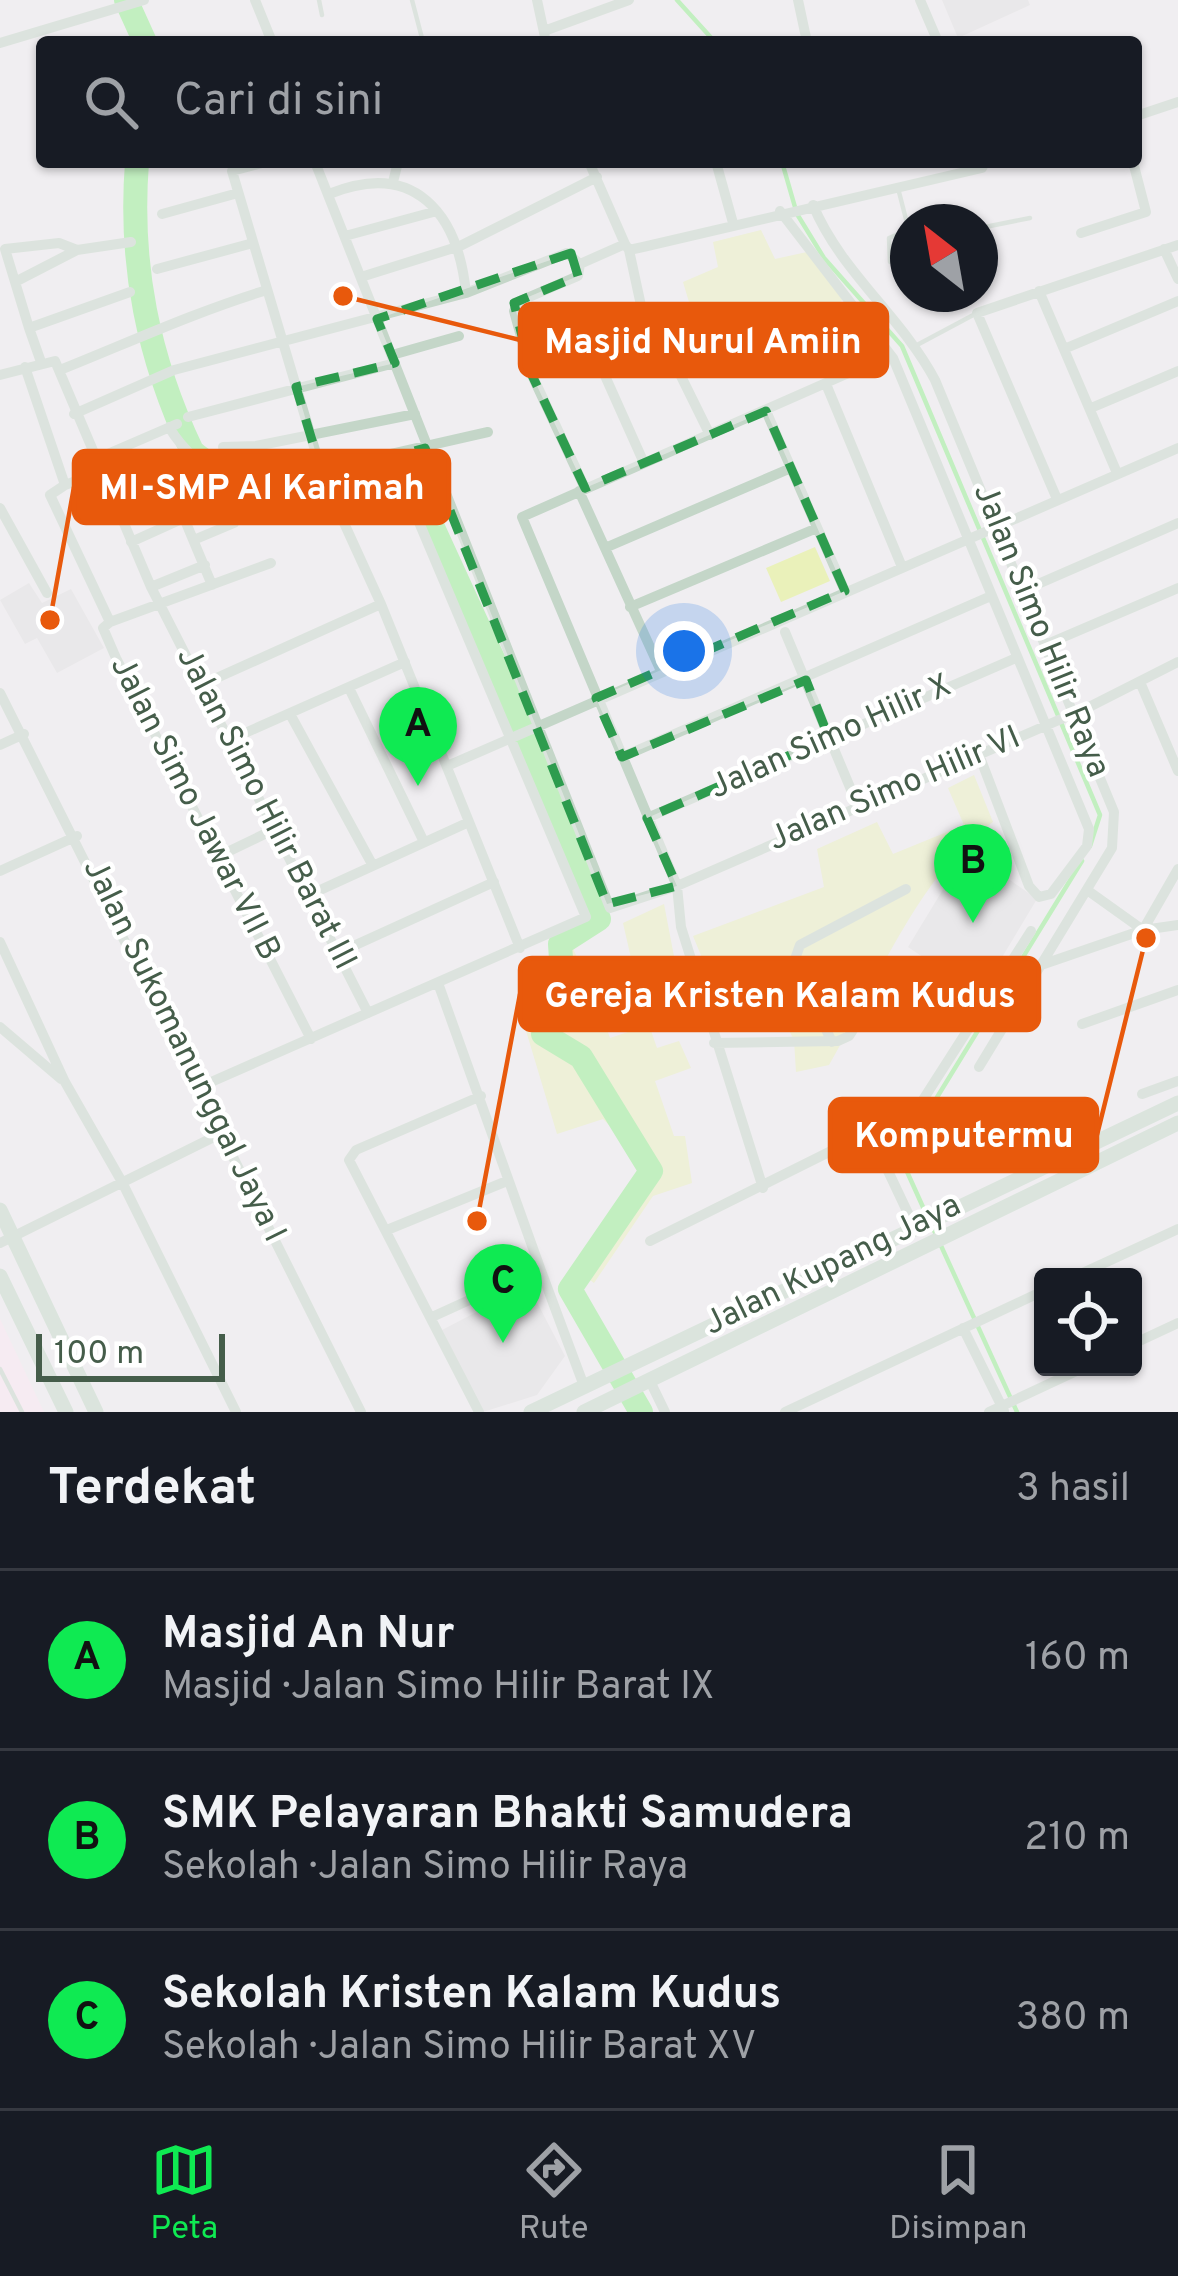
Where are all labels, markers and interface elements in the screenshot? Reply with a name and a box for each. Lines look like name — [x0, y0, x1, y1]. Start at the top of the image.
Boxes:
search box — [36, 36, 1142, 168]
icon: search — [78, 69, 144, 135]
text: Cari di sini — [174, 74, 383, 131]
north arrow — [890, 204, 998, 312]
callout: Masjid Nurul Amiin — [520, 304, 887, 376]
text: Masjid Nurul Amiin — [544, 321, 862, 367]
callout: MI-SMP Al Karimah — [74, 451, 449, 523]
text: MI-SMP Al Karimah — [99, 467, 425, 513]
street label: Jalan Simo Hilir Raya — [962, 478, 1118, 784]
your location — [654, 621, 714, 681]
street label: Jalan Simo Hilir Barat III — [165, 641, 365, 977]
street label: Jalan Simo Jawar VII B — [99, 650, 289, 968]
street label: Jalan Simo Hilir X — [704, 666, 958, 810]
pin: A — [379, 687, 457, 786]
street label: Jalan Simo Hilir VI — [763, 718, 1027, 862]
pin: B — [934, 824, 1012, 923]
street label: Jalan Sukomanunggal Jaya I — [72, 853, 294, 1249]
callout: Gereja Kristen Kalam Kudus — [520, 958, 1039, 1030]
text: Gereja Kristen Kalam Kudus — [544, 975, 1016, 1021]
callout: Komputermu — [830, 1099, 1097, 1171]
text: Komputermu — [854, 1115, 1074, 1161]
street label: Jalan Kupang Jaya — [698, 1186, 968, 1346]
pin: C — [464, 1244, 542, 1343]
map controls — [1034, 1268, 1142, 1376]
button: locate — [1034, 1268, 1142, 1376]
scale bar — [36, 1328, 225, 1381]
text: 100 m — [54, 1334, 144, 1376]
text: Terdekat — [48, 1458, 256, 1523]
text: 3 hasil — [1016, 1466, 1130, 1515]
text: Masjid An Nur — [162, 1607, 455, 1664]
text: A — [73, 1635, 101, 1684]
text: 160 m — [1025, 1635, 1130, 1684]
text: Masjid · Jalan Simo Hilir Barat IX — [162, 1664, 714, 1713]
text: SMK Pelayaran Bhakti Samudera — [162, 1787, 853, 1844]
text: B — [74, 1815, 100, 1864]
text: 210 m — [1024, 1815, 1130, 1864]
text: Sekolah · Jalan Simo Hilir Raya — [162, 1844, 688, 1893]
text: Sekolah Kristen Kalam Kudus — [162, 1967, 781, 2024]
text: C — [75, 1995, 99, 2044]
text: 380 m — [1016, 1995, 1130, 2044]
text: Sekolah · Jalan Simo Hilir Barat XV — [162, 2024, 756, 2073]
tab: Peta — [150, 2137, 218, 2251]
tab: Rute — [519, 2137, 589, 2251]
tab: Disimpan — [889, 2137, 1028, 2251]

